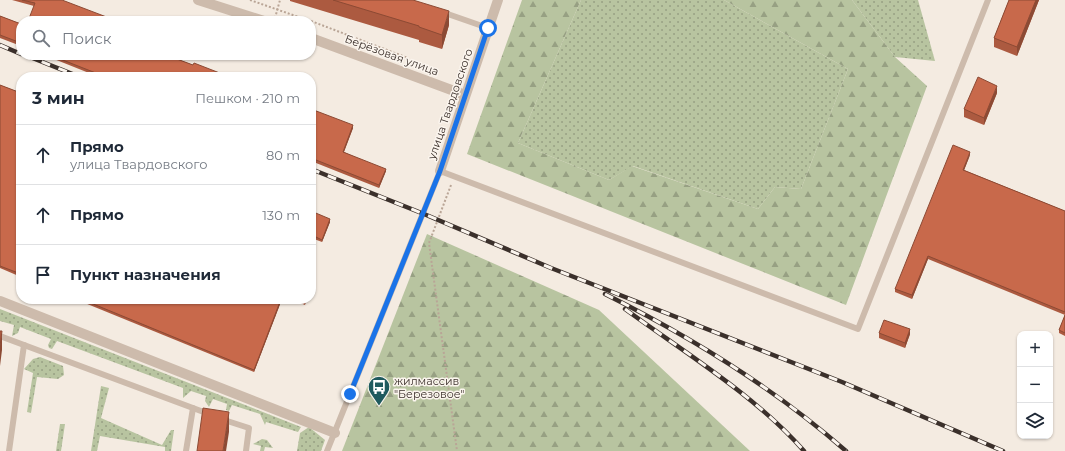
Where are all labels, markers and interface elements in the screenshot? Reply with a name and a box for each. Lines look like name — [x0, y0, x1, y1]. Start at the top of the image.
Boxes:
search box — [16, 16, 316, 60]
route start — [479, 19, 497, 37]
icon: search — [30, 27, 52, 49]
text: Поиск — [62, 29, 111, 48]
street label: Берёзовая улица — [343, 31, 441, 79]
street label: улица Твардовского — [424, 47, 476, 162]
text: 3 мин — [32, 88, 85, 108]
text: Пешком · 210 m — [195, 90, 300, 106]
text: Прямо — [70, 137, 124, 156]
icon: ahead — [32, 144, 54, 166]
text: 80 m — [266, 147, 300, 163]
text: улица Твардовского — [70, 156, 208, 172]
icon: ahead — [32, 204, 54, 226]
text: Прямо — [70, 205, 124, 224]
text: 130 m — [262, 207, 300, 223]
icon: arrive — [32, 264, 54, 286]
text: Пункт назначения — [70, 265, 221, 284]
map controls — [1017, 331, 1053, 439]
button: + — [1017, 331, 1053, 367]
button: − — [1017, 367, 1053, 403]
bus stop icon: жилмассив "Березовое" — [366, 374, 392, 407]
place label: жилмассив "Березовое" — [394, 374, 464, 401]
route end — [341, 385, 359, 403]
button: layers — [1017, 403, 1053, 439]

